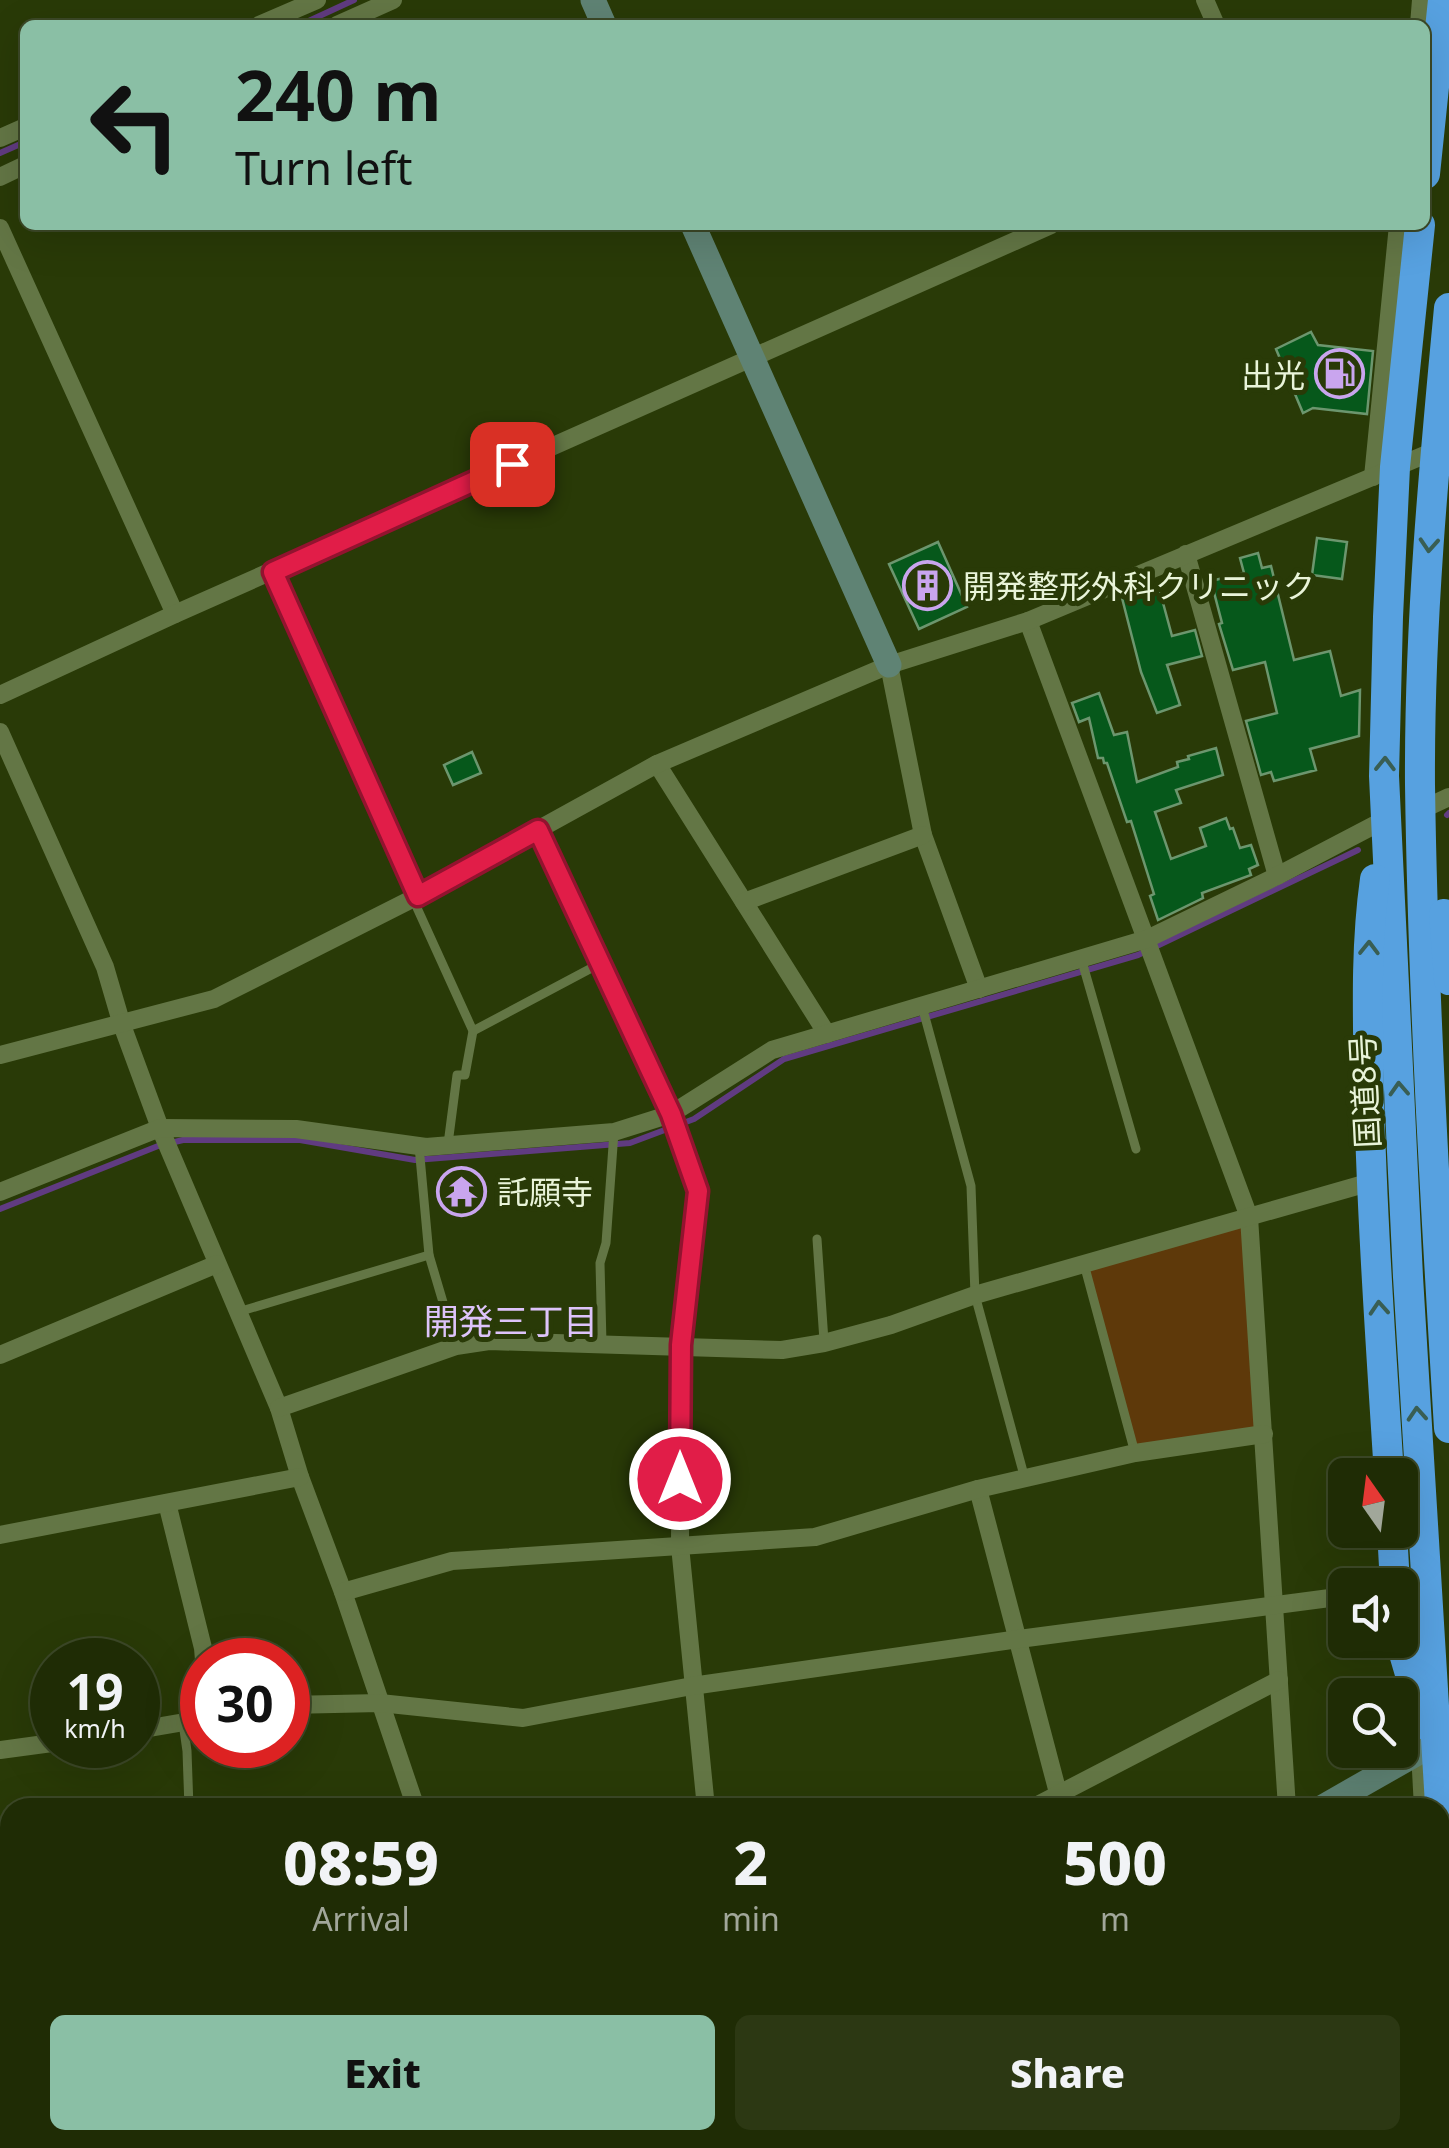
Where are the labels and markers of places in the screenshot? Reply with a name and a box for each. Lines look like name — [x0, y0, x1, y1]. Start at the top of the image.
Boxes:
fuel station icon: 出光 — [1314, 348, 1366, 400]
place label: 出光 — [1241, 353, 1305, 396]
pin — [470, 422, 555, 507]
building icon: 開発整形外科クリニック — [902, 559, 954, 611]
place label: 開発整形外科クリニック — [963, 564, 1315, 607]
temple icon: 託願寺 — [436, 1165, 488, 1217]
place label: 託願寺 — [497, 1170, 593, 1213]

